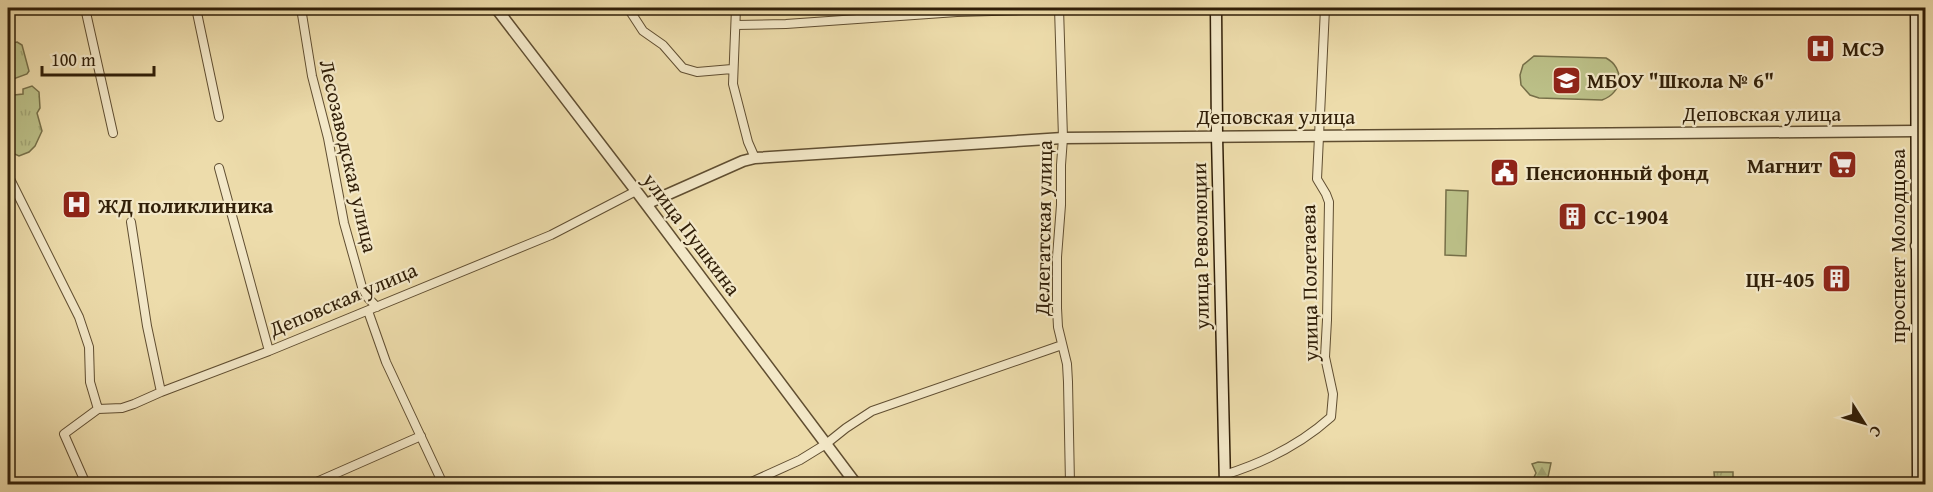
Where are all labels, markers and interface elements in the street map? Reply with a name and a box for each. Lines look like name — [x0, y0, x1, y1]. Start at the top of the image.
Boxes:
hospital icon: МСЭ — [1805, 32, 1837, 64]
place label: МСЭ — [1842, 33, 1885, 64]
scale bar — [42, 39, 154, 77]
text: 100 m — [51, 46, 96, 73]
street label: Лесозаводская улица — [312, 57, 386, 255]
school or university icon: МБОУ "Школа № 6" — [1550, 64, 1582, 96]
place label: МБОУ "Школа № 6" — [1587, 65, 1774, 96]
street label: Деповская улица — [1682, 98, 1841, 129]
street label: Деповская улица — [1196, 101, 1355, 132]
street label: Делегатская улица — [1026, 140, 1060, 317]
supermarket icon: Магнит — [1827, 149, 1859, 181]
street label: проспект Молодцова — [1882, 149, 1913, 343]
place label: Магнит — [1747, 150, 1823, 181]
public building icon: Пенсионный фонд — [1489, 156, 1521, 188]
place label: Пенсионный фонд — [1526, 157, 1709, 188]
street label: улица Революции — [1183, 162, 1217, 331]
street label: улица Пушкина — [635, 165, 749, 302]
hospital icon: ЖД поликлиника — [61, 189, 93, 221]
place label: ЖД поликлиника — [97, 190, 273, 221]
building icon: СС-1904 — [1557, 200, 1589, 232]
place label: СС-1904 — [1594, 201, 1669, 232]
street label: улица Полетаева — [1292, 204, 1326, 363]
street label: Деповская улица — [263, 254, 422, 345]
building icon: ЦН-405 — [1820, 263, 1852, 295]
place label: ЦН-405 — [1746, 264, 1815, 295]
north arrow — [1834, 393, 1894, 453]
text: С — [1864, 421, 1888, 443]

